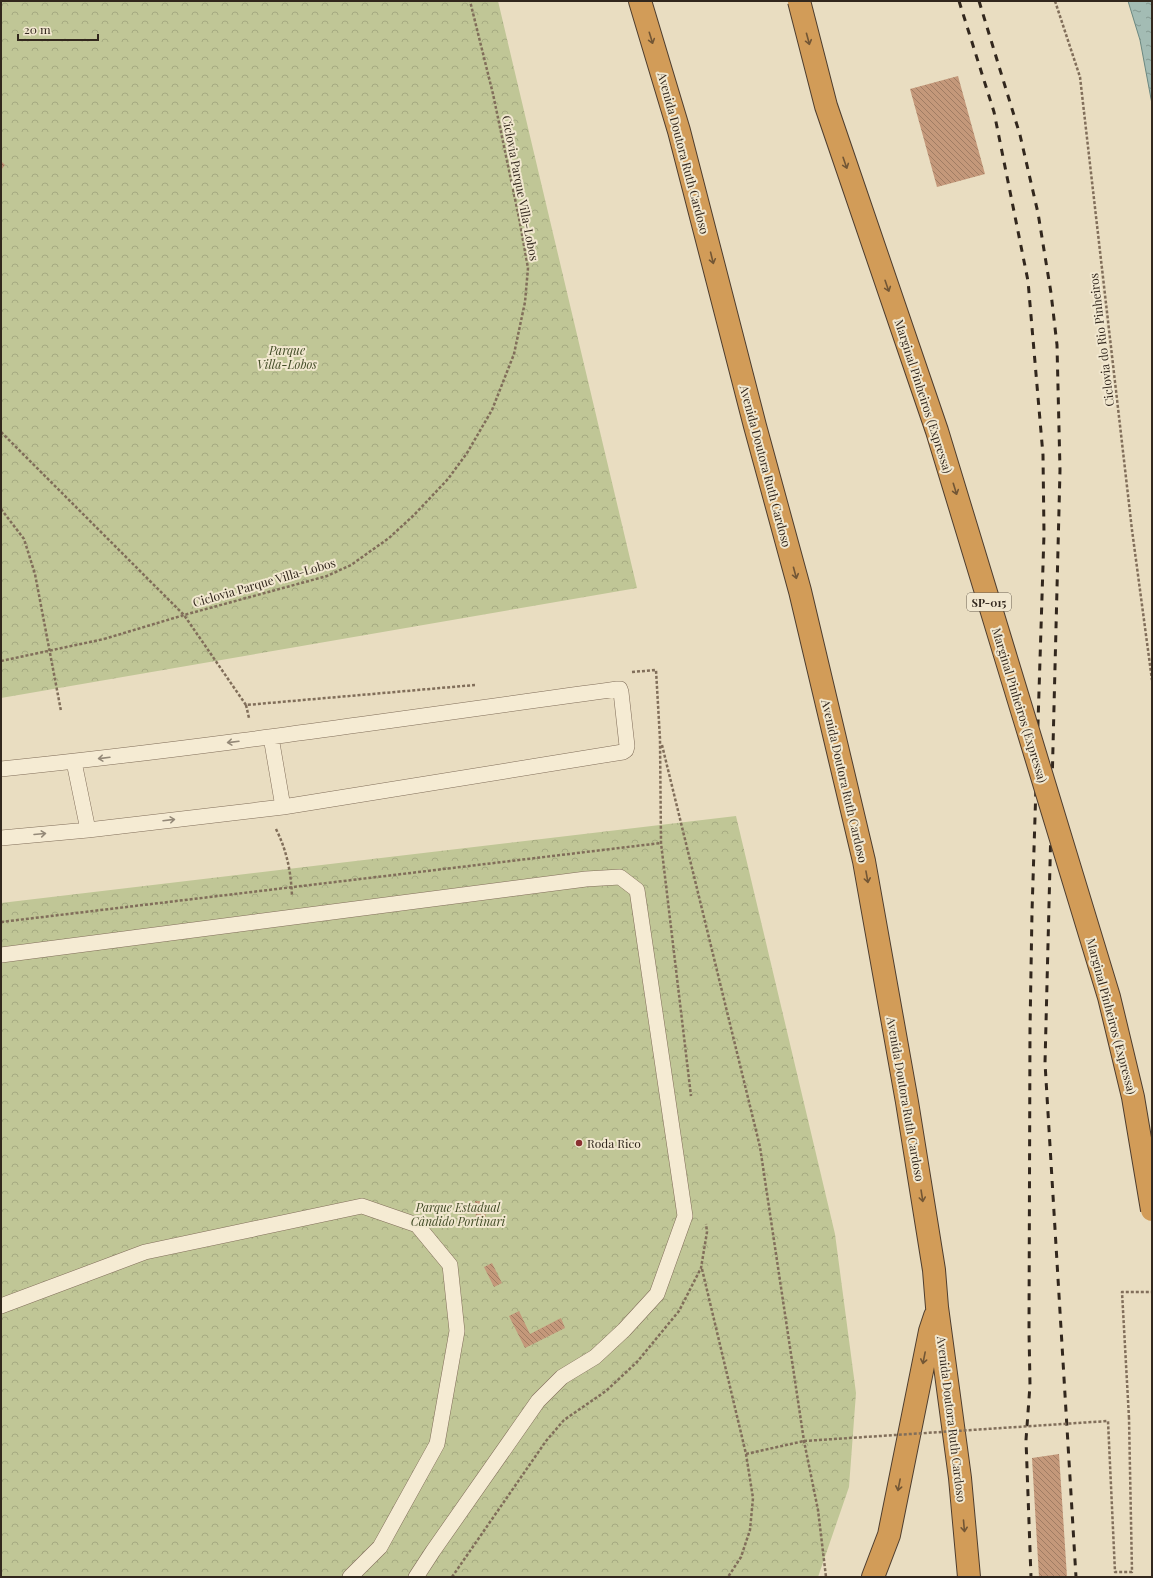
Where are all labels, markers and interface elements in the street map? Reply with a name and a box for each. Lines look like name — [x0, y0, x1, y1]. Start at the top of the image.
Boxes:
scale bar — [18, 16, 98, 42]
text: 20 m — [24, 21, 51, 37]
one-way arrow — [648, 32, 655, 45]
one-way arrow — [805, 32, 813, 45]
street label: Avenida Doutora Ruth Cardoso — [654, 69, 713, 236]
street label: Ciclovia Parque Villa-Lobos — [499, 114, 543, 262]
one-way arrow — [842, 157, 850, 169]
one-way arrow — [709, 251, 716, 264]
street label: Ciclovia do Rio Pinheiros — [1085, 272, 1117, 408]
one-way arrow — [884, 280, 892, 292]
street label: Marginal Pinheiros (Expressa) — [891, 317, 957, 475]
park label: Parque Villa-Lobos — [257, 342, 317, 372]
street label: Avenida Doutora Ruth Cardoso — [736, 382, 795, 549]
one-way arrow — [952, 483, 959, 496]
street label: Ciclovia Parque Villa-Lobos — [191, 554, 337, 610]
one-way arrow — [792, 566, 799, 579]
road number: SP-015 — [967, 593, 1011, 611]
street label: Marginal Pinheiros (Expressa) — [989, 626, 1051, 784]
street label: Avenida Doutora Ruth Cardoso — [818, 697, 872, 865]
one-way arrow — [227, 738, 240, 746]
one-way arrow — [98, 754, 111, 762]
one-way arrow — [162, 816, 175, 824]
one-way arrow — [33, 831, 46, 838]
one-way arrow — [863, 870, 871, 883]
street label: Marginal Pinheiros (Expressa) — [1083, 936, 1141, 1096]
street label: Avenida Doutora Ruth Cardoso — [883, 1014, 928, 1183]
place label: Roda Rico — [587, 1135, 641, 1151]
marker: Roda Rico — [574, 1138, 584, 1148]
one-way arrow — [918, 1189, 926, 1202]
park label: Parque Estadual Cândido Portinari — [411, 1199, 506, 1229]
street label: Avenida Doutora Ruth Cardoso — [934, 1334, 970, 1503]
one-way arrow — [920, 1351, 928, 1364]
one-way arrow — [894, 1479, 902, 1492]
one-way arrow — [961, 1519, 968, 1532]

